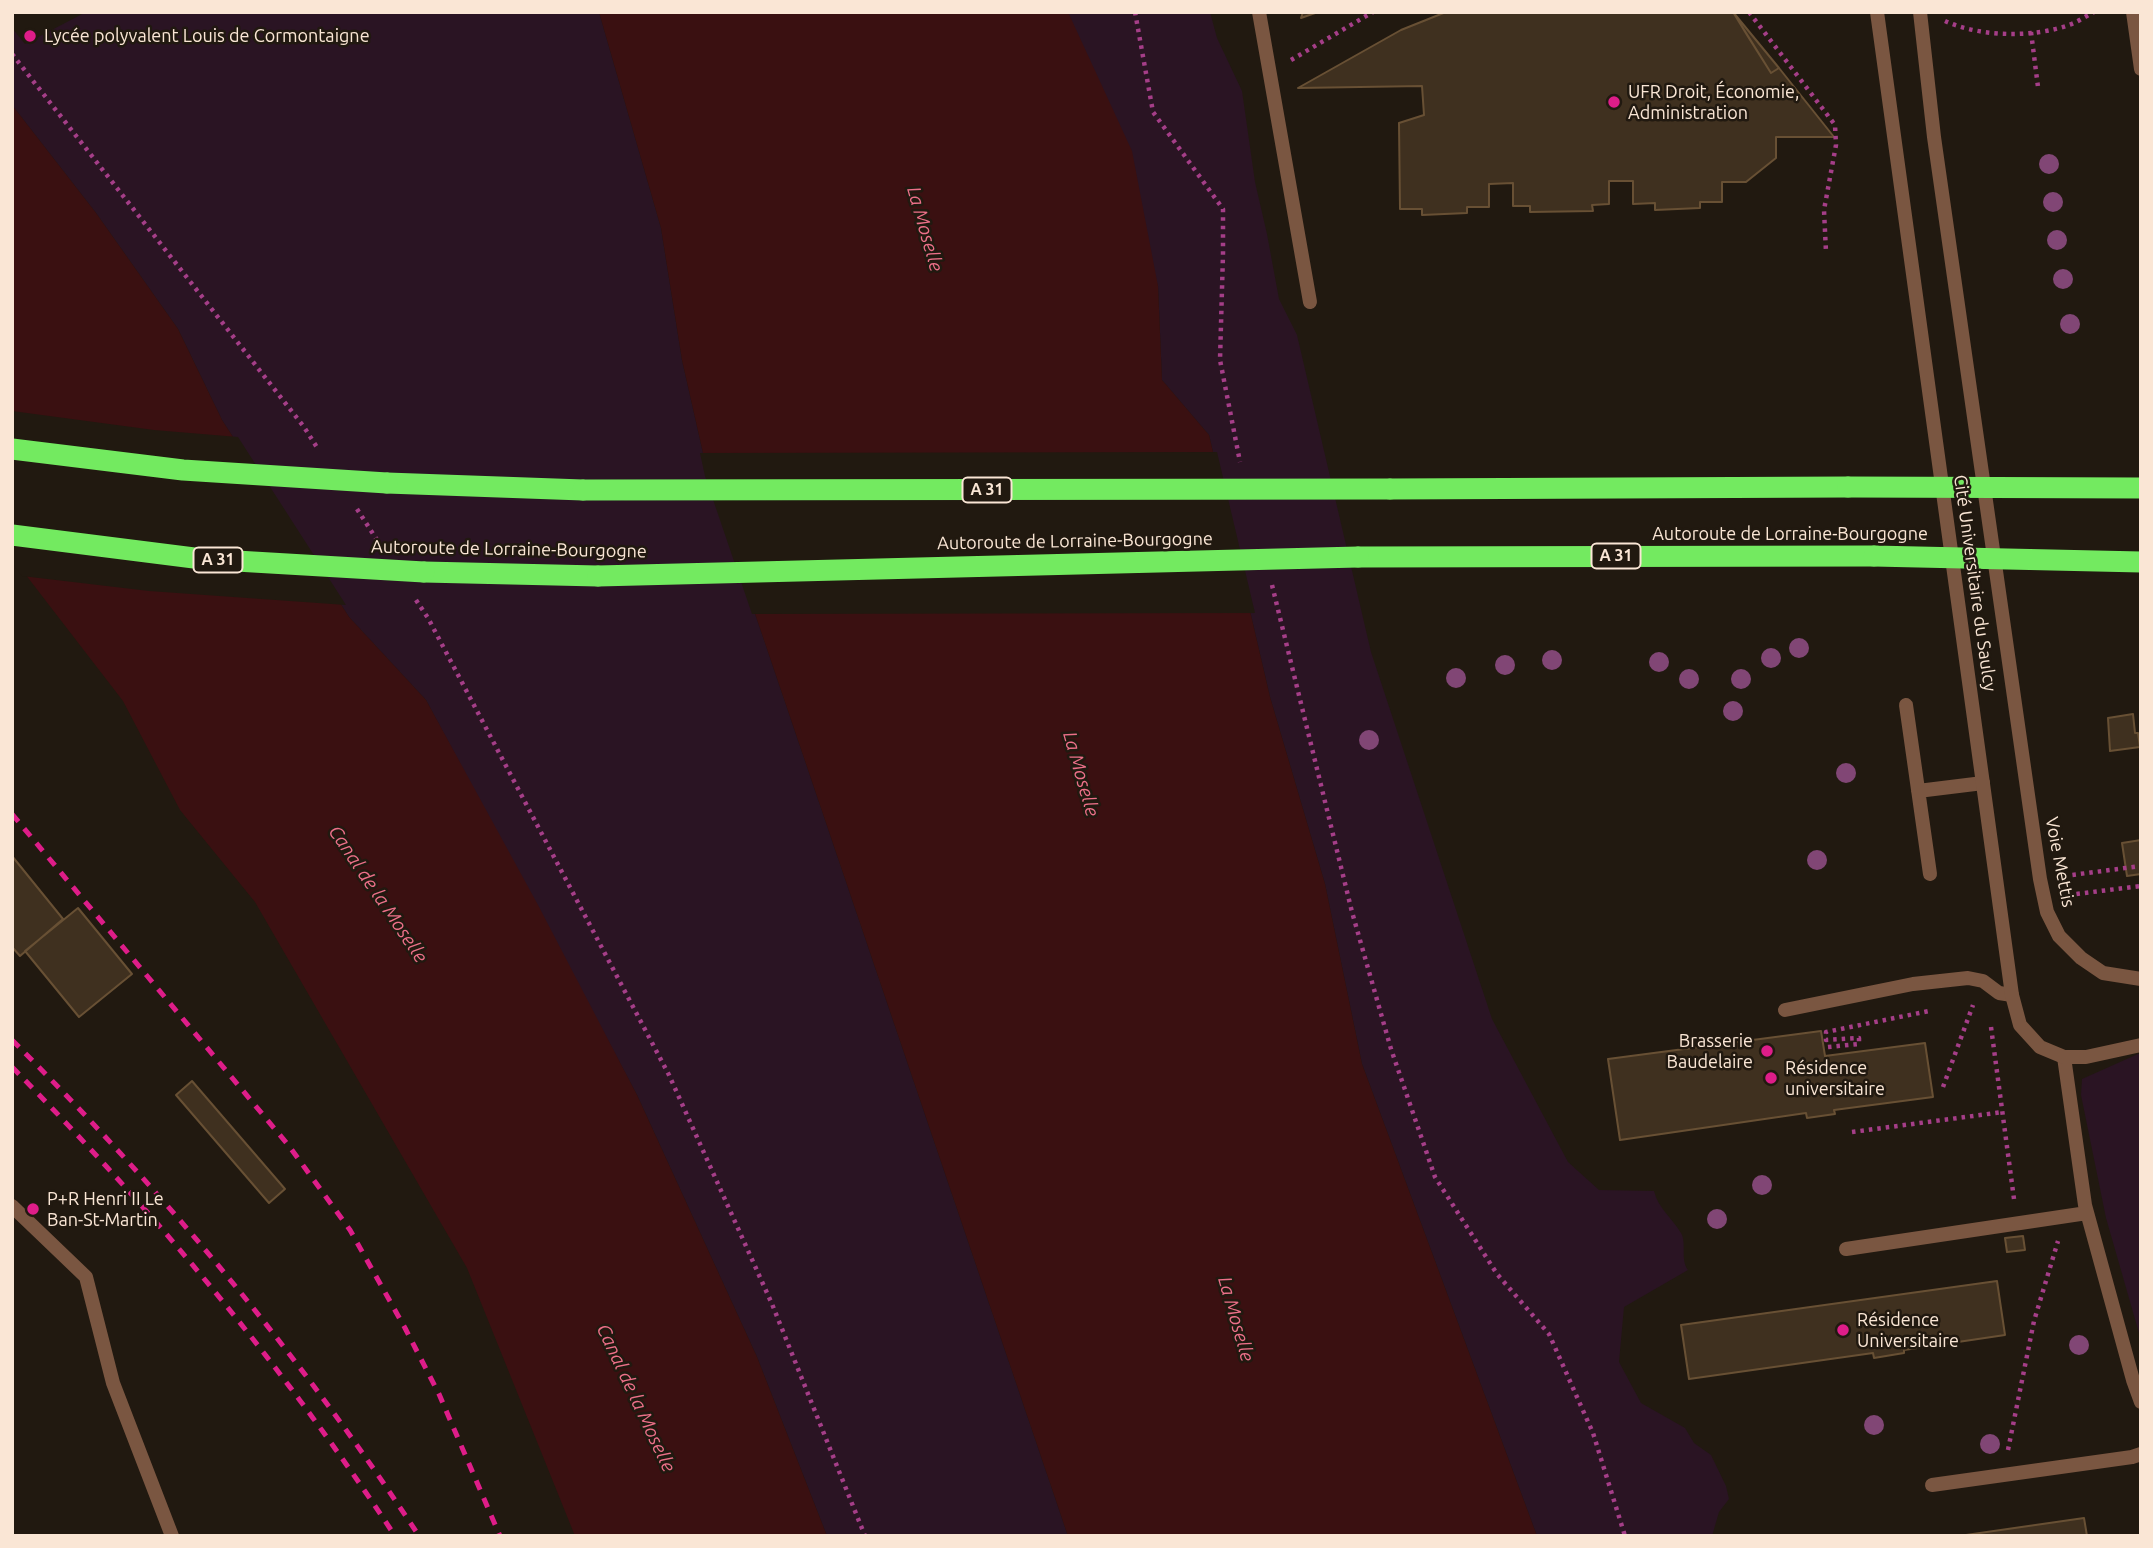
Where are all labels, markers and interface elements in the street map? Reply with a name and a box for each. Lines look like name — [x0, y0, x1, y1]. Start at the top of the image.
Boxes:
place label: Lycée polyvalent Louis de Cormontaigne — [44, 25, 370, 47]
marker: Lycée polyvalent Louis de Cormontaigne — [22, 28, 38, 44]
place label: UFR Droit, Économie, Administration — [1628, 81, 1799, 124]
marker: UFR Droit, Économie, Administration — [1606, 94, 1622, 110]
water label: La Moselle — [902, 184, 948, 274]
street label: Cité Universitaire du Saulcy — [1949, 473, 2001, 693]
road number: A 31 — [962, 477, 1012, 503]
street label: Autoroute de Lorraine-Bourgogne — [1652, 523, 1928, 545]
street label: Autoroute de Lorraine-Bourgogne — [937, 528, 1213, 554]
street label: Autoroute de Lorraine-Bourgogne — [371, 536, 647, 562]
road number: A 31 — [1592, 544, 1640, 568]
road number: A 31 — [194, 548, 242, 572]
water label: La Moselle — [1058, 729, 1104, 819]
street label: Voie Mettis — [2041, 815, 2079, 909]
water label: Canal de la Moselle — [324, 821, 432, 967]
place label: Brasserie Baudelaire — [1666, 1030, 1753, 1072]
marker: Brasserie Baudelaire — [1759, 1043, 1775, 1059]
place label: Résidence universitaire — [1785, 1057, 1885, 1100]
marker: Résidence universitaire — [1763, 1070, 1779, 1086]
place label: P+R Henri II Le Ban-St-Martin — [47, 1188, 164, 1230]
marker: P+R Henri II Le Ban-St-Martin — [25, 1201, 41, 1217]
water label: La Moselle — [1213, 1274, 1259, 1364]
place label: Résidence Universitaire — [1857, 1309, 1959, 1352]
water label: Canal de la Moselle — [592, 1320, 680, 1476]
marker: Résidence Universitaire — [1835, 1322, 1851, 1338]

